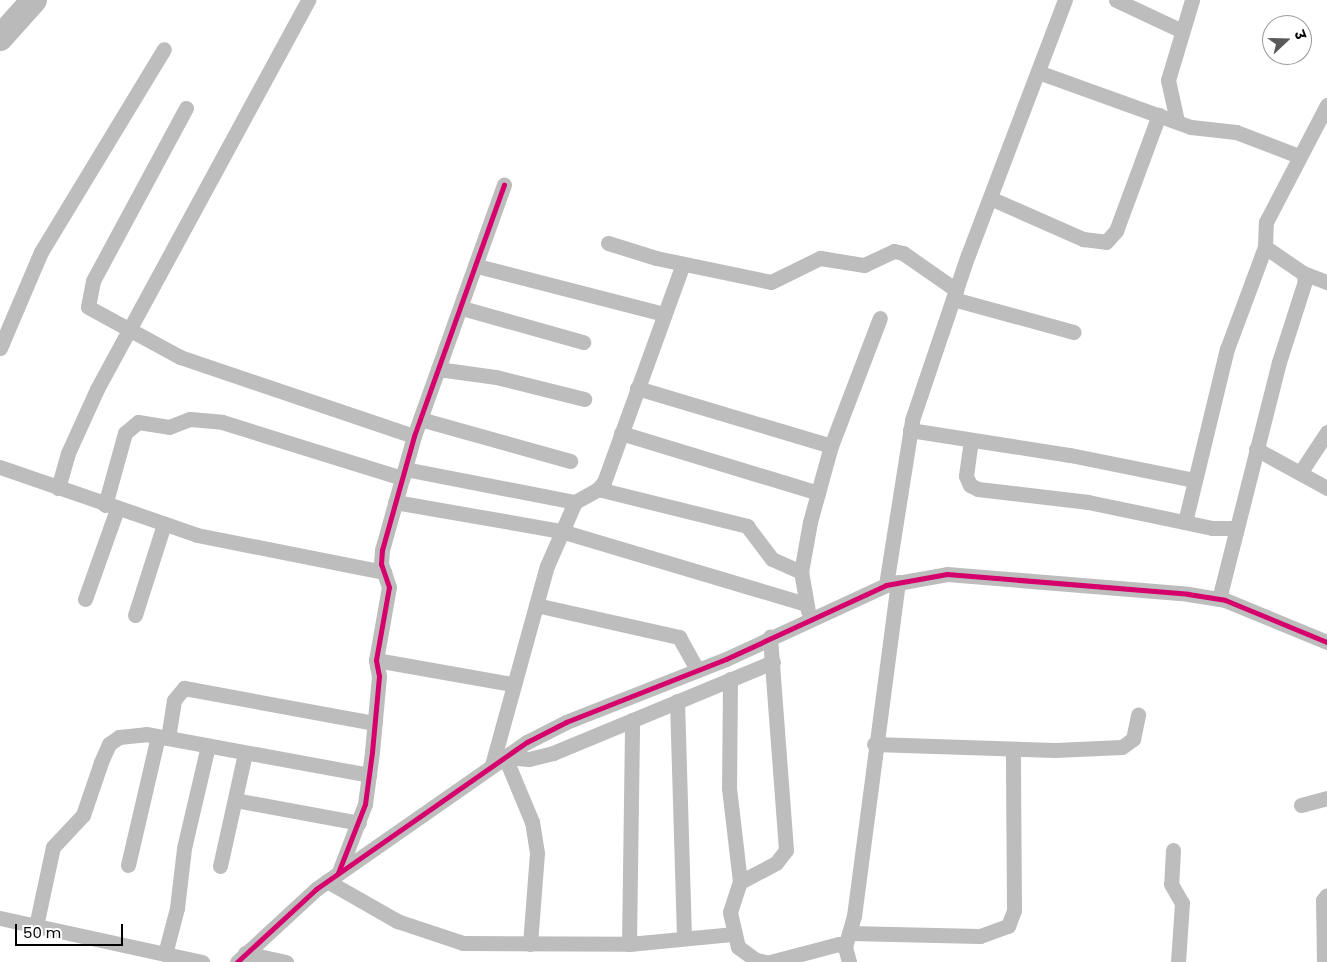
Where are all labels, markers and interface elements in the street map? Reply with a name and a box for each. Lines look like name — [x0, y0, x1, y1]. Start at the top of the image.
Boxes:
north arrow — [1262, 15, 1312, 65]
text: उ — [1289, 28, 1311, 42]
scale bar — [18, 914, 125, 946]
text: 50 m — [23, 922, 61, 943]

